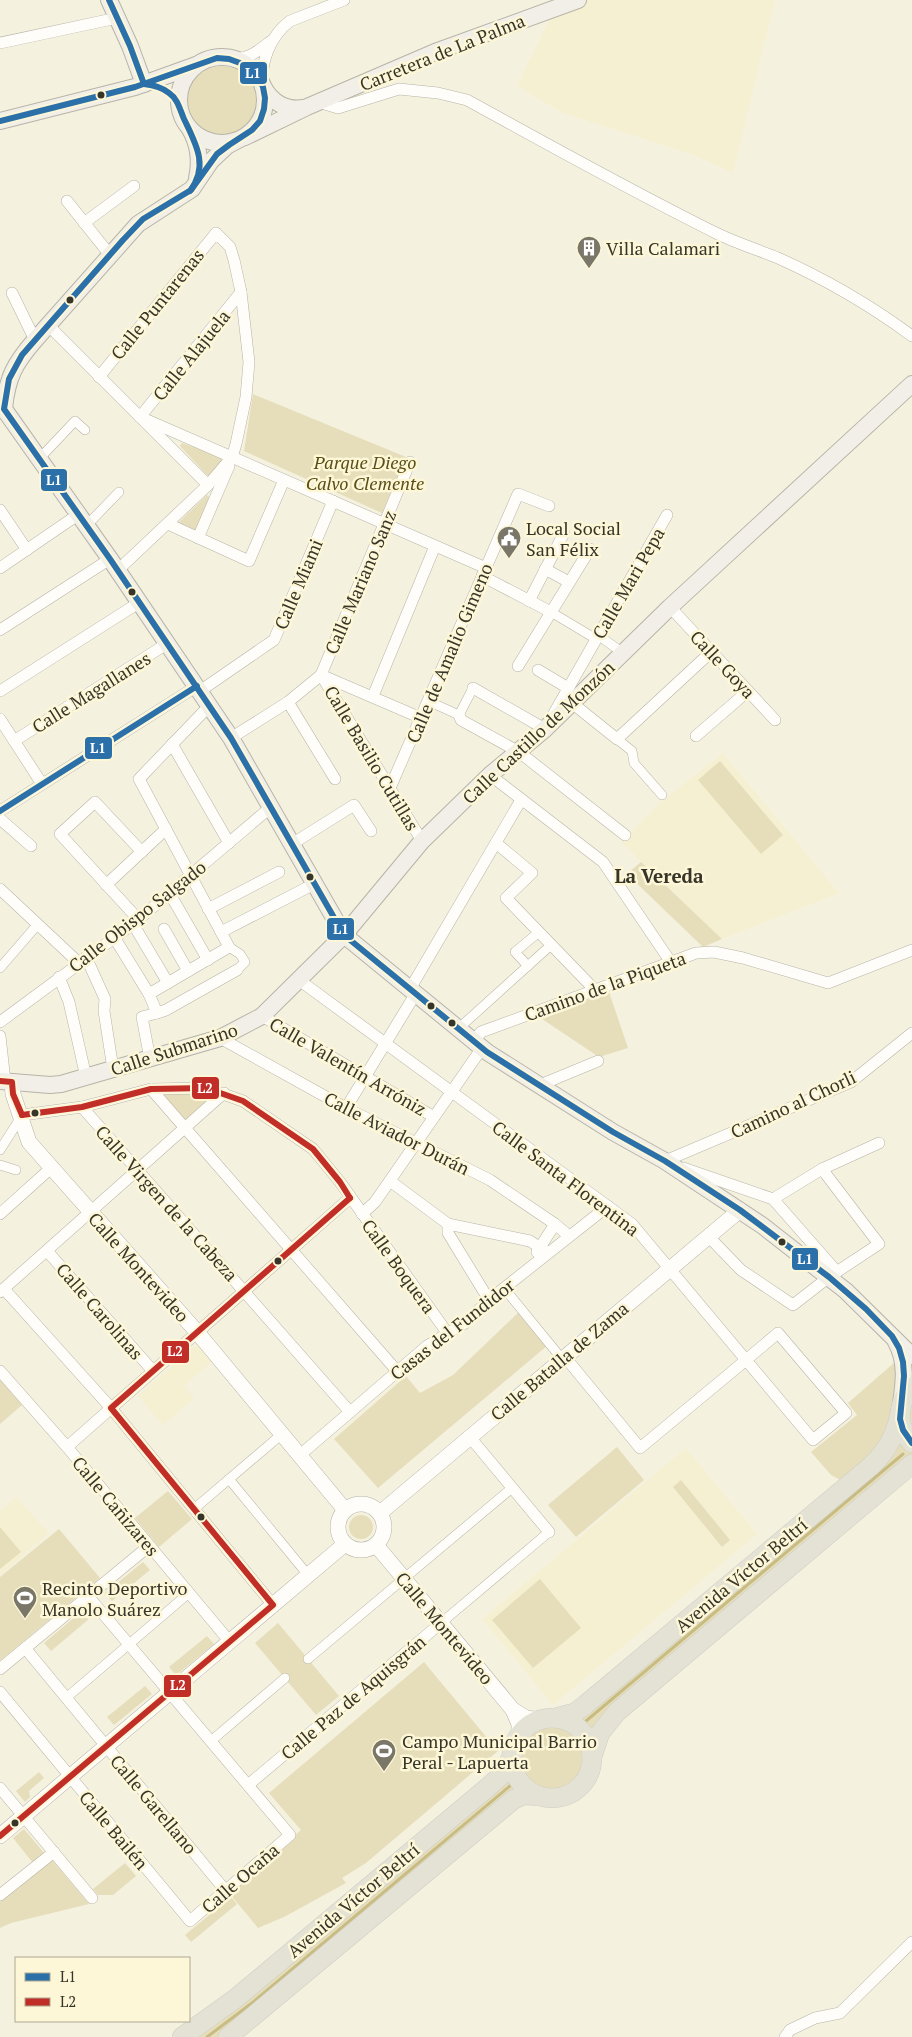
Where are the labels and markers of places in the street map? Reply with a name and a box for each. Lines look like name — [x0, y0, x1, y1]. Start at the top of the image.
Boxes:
unlabelled marker — [96, 90, 106, 100]
building icon: Villa Calamari — [576, 235, 602, 269]
place label: Villa Calamari — [606, 236, 720, 260]
unlabelled marker — [65, 295, 75, 305]
place label: Local Social San Félix — [526, 516, 621, 561]
public building icon: Local Social San Félix — [496, 525, 522, 559]
unlabelled marker — [127, 587, 137, 597]
unlabelled marker — [305, 872, 315, 882]
unlabelled marker — [426, 1001, 436, 1011]
unlabelled marker — [447, 1018, 457, 1028]
unlabelled marker — [30, 1108, 40, 1118]
unlabelled marker — [777, 1237, 787, 1247]
unlabelled marker — [273, 1256, 283, 1266]
unlabelled marker — [196, 1512, 206, 1522]
place label: Recinto Deportivo Manolo Suárez — [42, 1576, 187, 1621]
sports icon: Recinto Deportivo Manolo Suárez — [12, 1585, 38, 1619]
place label: Campo Municipal Barrio Peral - Lapuerta — [402, 1729, 597, 1774]
sports icon: Campo Municipal Barrio Peral - Lapuerta — [371, 1738, 397, 1772]
unlabelled marker — [10, 1818, 20, 1828]

